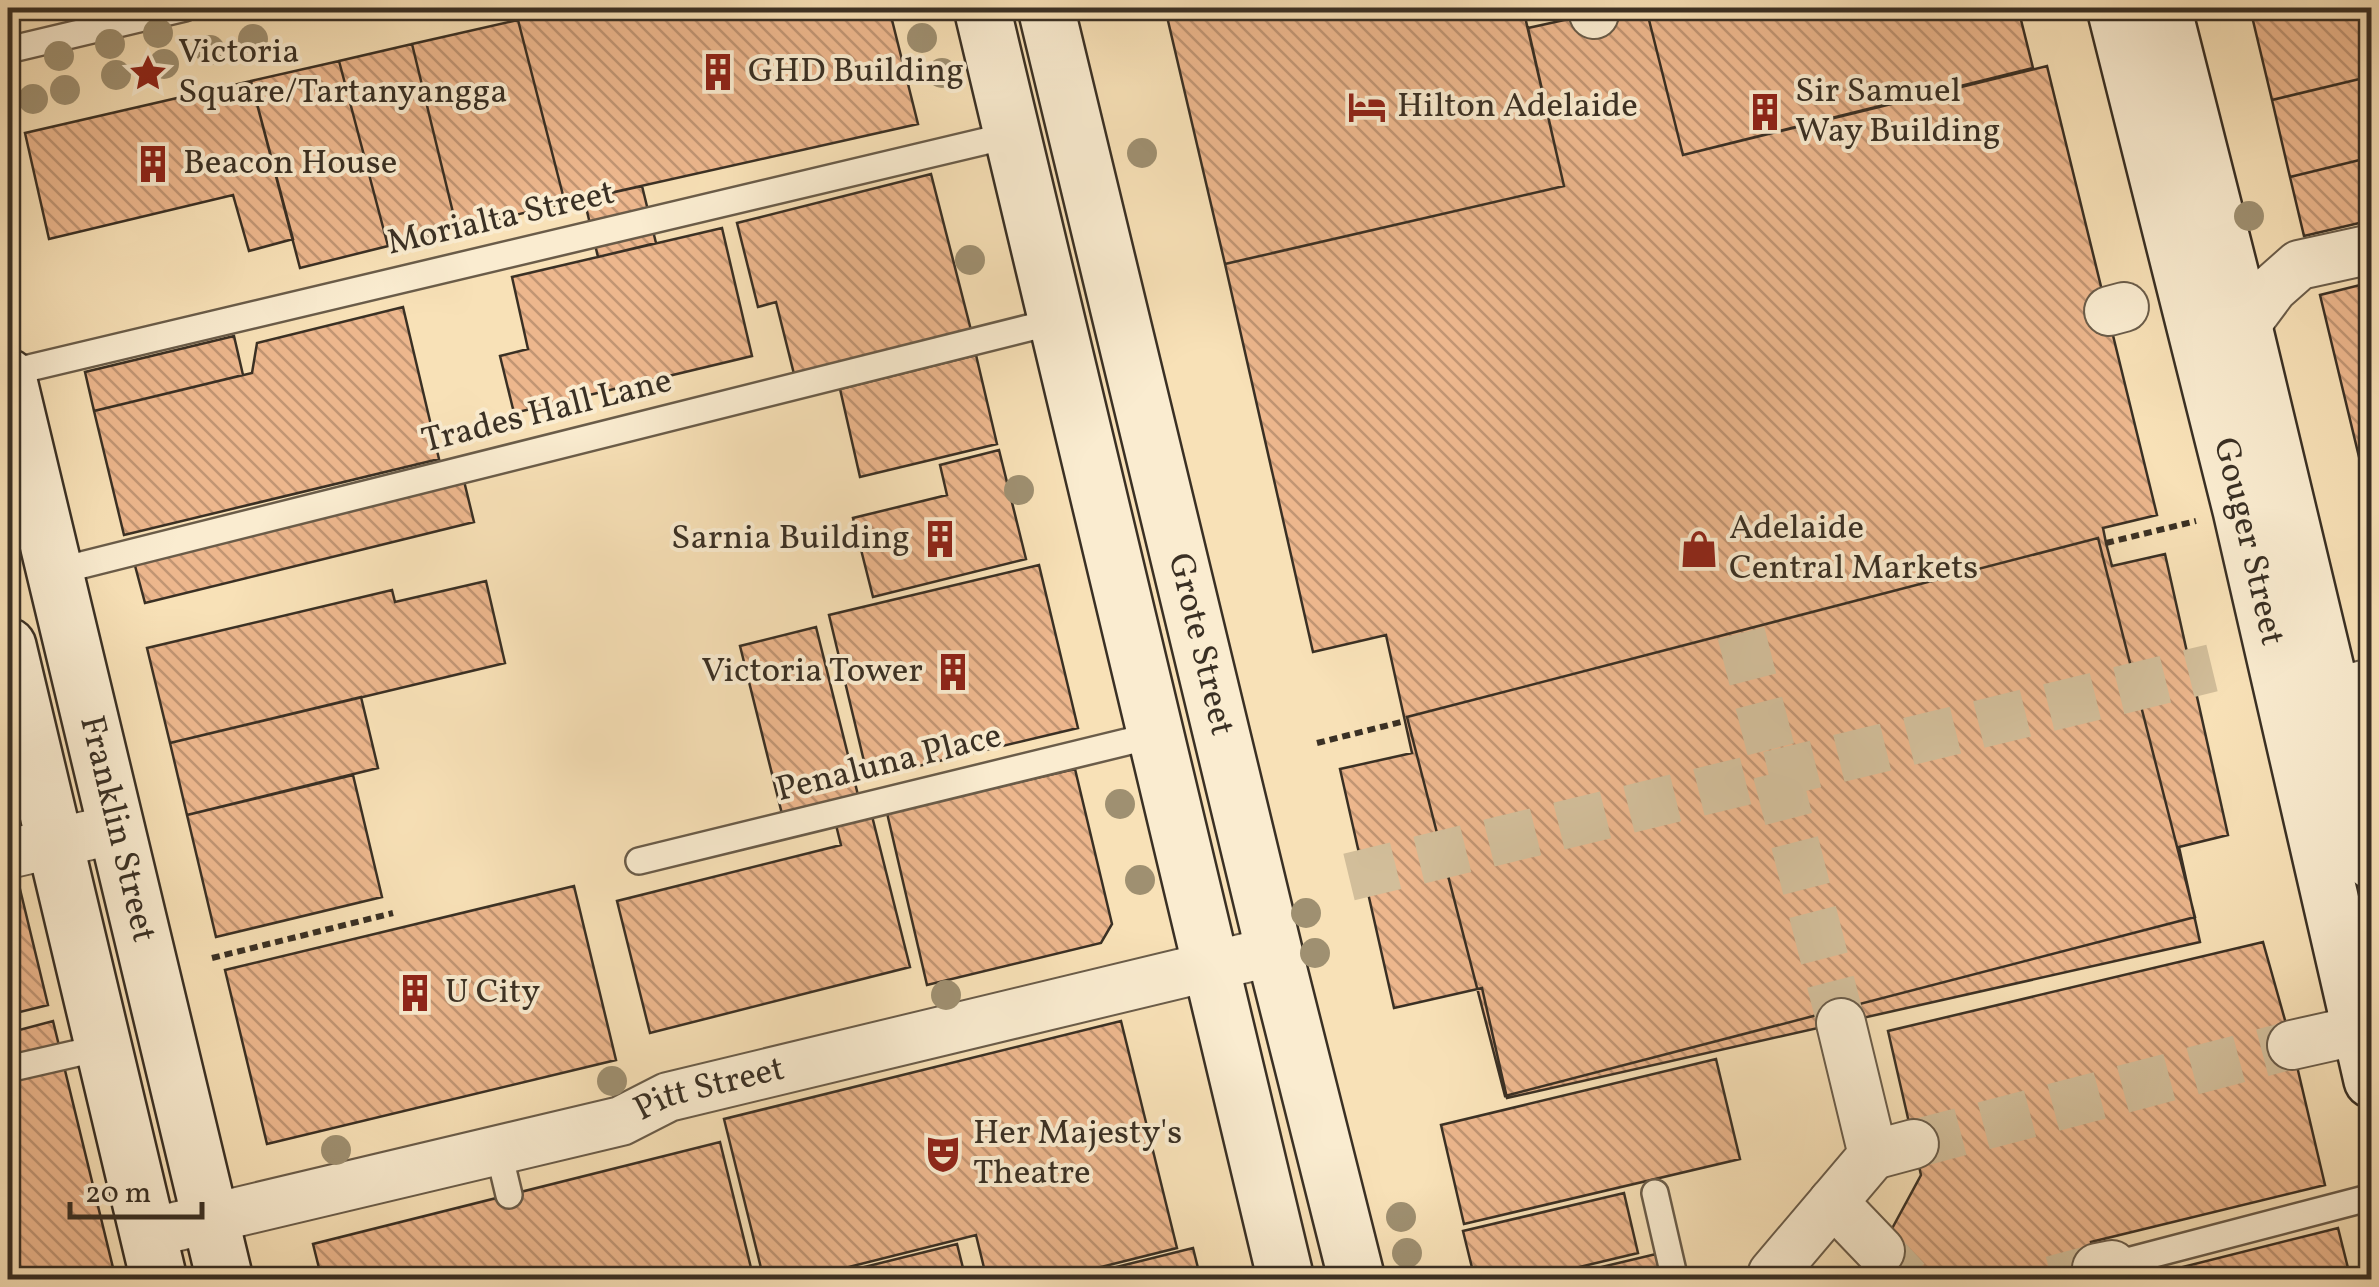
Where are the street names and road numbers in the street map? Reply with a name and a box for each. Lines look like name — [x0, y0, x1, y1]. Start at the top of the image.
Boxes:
street label: Morialta Street — [383, 170, 619, 268]
street label: Trades Hall Lane — [417, 358, 677, 466]
street label: Gouger Street — [2200, 433, 2295, 650]
street label: Grote Street — [1155, 549, 1245, 741]
street label: Franklin Street — [66, 711, 167, 947]
street label: Penaluna Place — [771, 713, 1007, 815]
street label: Pitt Street — [626, 1046, 789, 1134]

